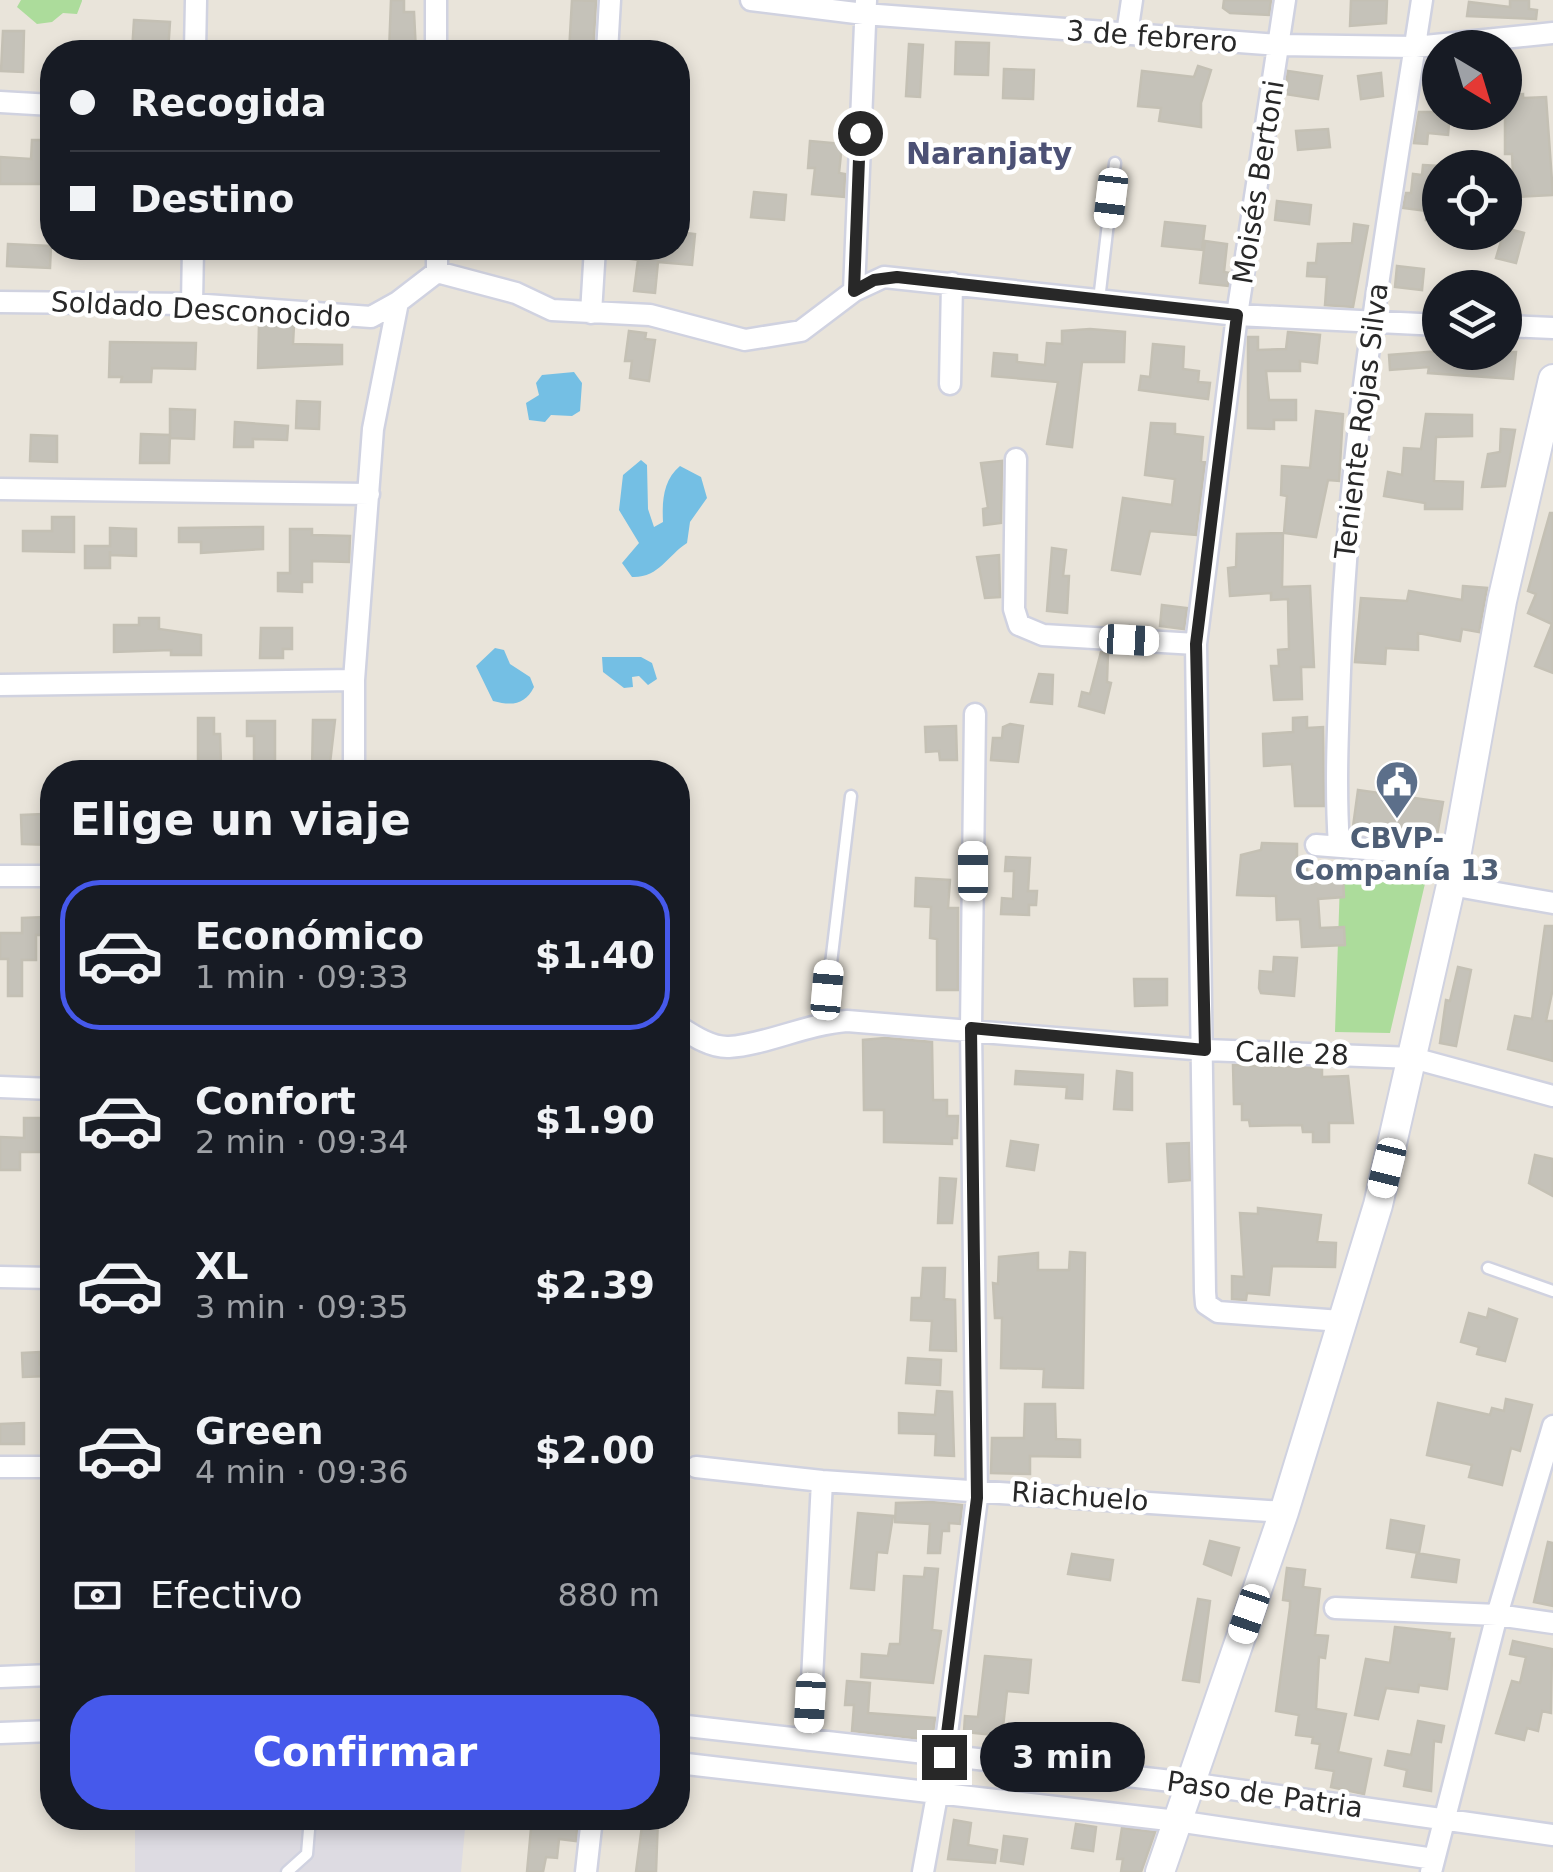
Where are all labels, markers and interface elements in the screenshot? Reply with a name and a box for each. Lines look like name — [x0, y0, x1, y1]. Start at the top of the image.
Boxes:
street label: 3 de febrero — [1065, 14, 1239, 59]
north arrow — [1422, 30, 1522, 130]
map controls — [1422, 30, 1522, 370]
street label: Moisés Bertoni — [1226, 78, 1291, 286]
text: Recogida — [130, 81, 327, 125]
route start — [838, 111, 883, 156]
district label: Naranjaty — [906, 136, 1073, 171]
button: locate — [1422, 150, 1522, 250]
car — [1092, 166, 1130, 230]
text: Destino — [130, 177, 294, 221]
button: layers — [1422, 270, 1522, 370]
street label: Teniente Rojas Silva — [1328, 281, 1395, 562]
street label: Soldado Desconocido — [50, 285, 352, 334]
car — [1098, 623, 1160, 657]
public building icon: CBVP- Companía 13 — [1374, 759, 1420, 820]
text: Elige un viaje — [70, 793, 411, 846]
place label: CBVP- Companía 13 — [1294, 822, 1500, 887]
car — [958, 841, 988, 901]
icon: car — [75, 910, 165, 1000]
text: Económico — [195, 914, 424, 958]
text: $1.40 — [535, 933, 655, 977]
text: 1 min · 09:33 — [195, 958, 409, 996]
car — [809, 959, 845, 1021]
street label: Calle 28 — [1234, 1035, 1350, 1072]
icon: car — [75, 1075, 165, 1165]
text: Confort — [195, 1079, 356, 1123]
text: $1.90 — [535, 1098, 655, 1142]
text: 2 min · 09:34 — [195, 1123, 409, 1161]
car — [1365, 1135, 1409, 1201]
icon: car — [75, 1240, 165, 1330]
text: XL — [195, 1244, 249, 1288]
text: $2.39 — [535, 1263, 655, 1307]
text: 3 min · 09:35 — [195, 1288, 409, 1326]
icon: car — [75, 1405, 165, 1495]
text: Green — [195, 1409, 324, 1453]
text: $2.00 — [535, 1428, 655, 1472]
text: 4 min · 09:36 — [195, 1453, 409, 1491]
street label: Riachuelo — [1010, 1475, 1150, 1518]
icon: cash — [70, 1568, 125, 1623]
text: Efectivo — [150, 1573, 303, 1617]
text: 880 m — [558, 1576, 660, 1614]
car — [1225, 1581, 1273, 1647]
car — [793, 1672, 827, 1734]
button: Confirmar — [70, 1695, 660, 1810]
callout: 3 min — [979, 1722, 1144, 1792]
route end — [922, 1735, 967, 1780]
text: 3 min — [1012, 1738, 1113, 1776]
street label: Paso de Patria — [1165, 1764, 1365, 1825]

